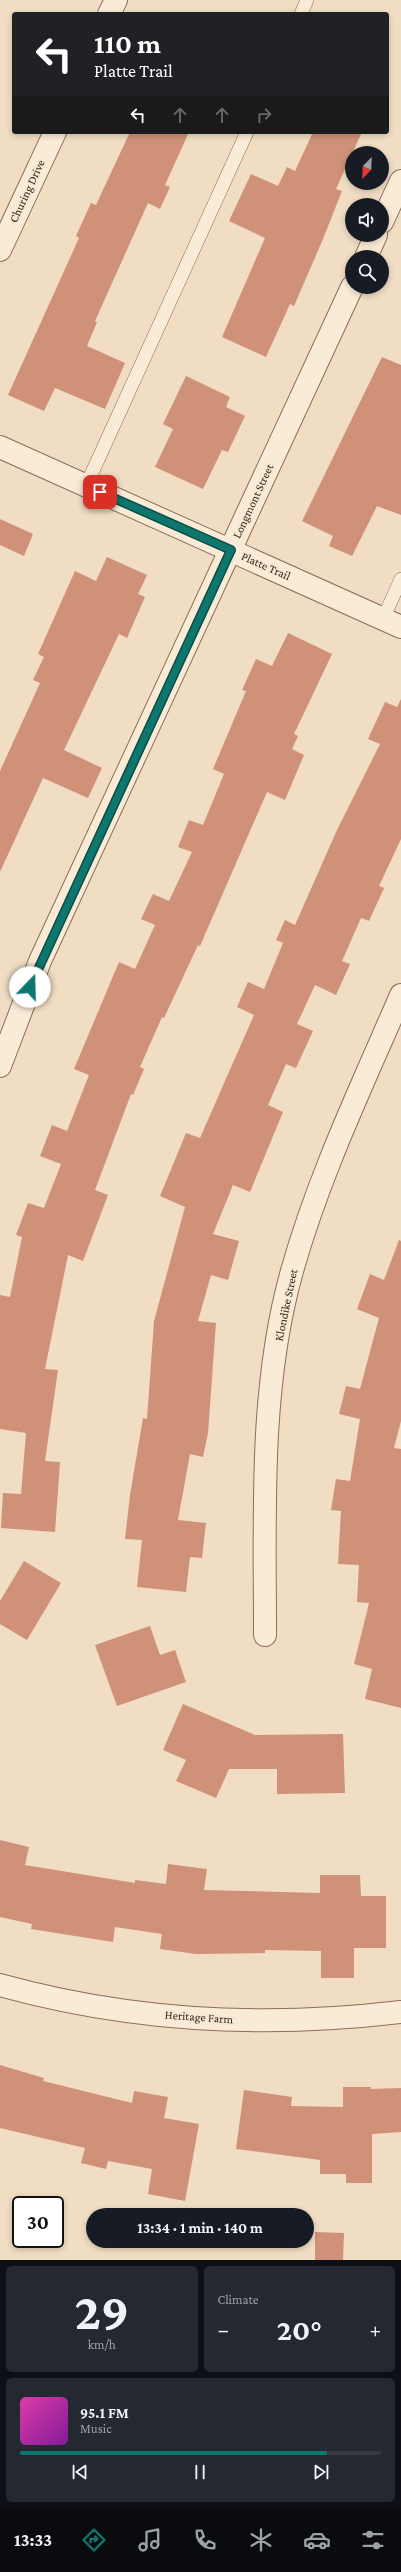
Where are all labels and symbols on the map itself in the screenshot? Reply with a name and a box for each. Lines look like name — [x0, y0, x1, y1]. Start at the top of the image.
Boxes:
north arrow — [345, 146, 389, 190]
street label: Churing Drive — [6, 157, 48, 225]
street label: Longmont Street — [230, 461, 277, 540]
pin — [83, 475, 117, 509]
street label: Platte Trail — [239, 549, 293, 583]
position arrow — [9, 966, 51, 1008]
street label: Klondike Street — [272, 1267, 301, 1342]
street label: Heritage Farm — [164, 2008, 234, 2026]
speed limit sign: 30 — [12, 2196, 64, 2248]

